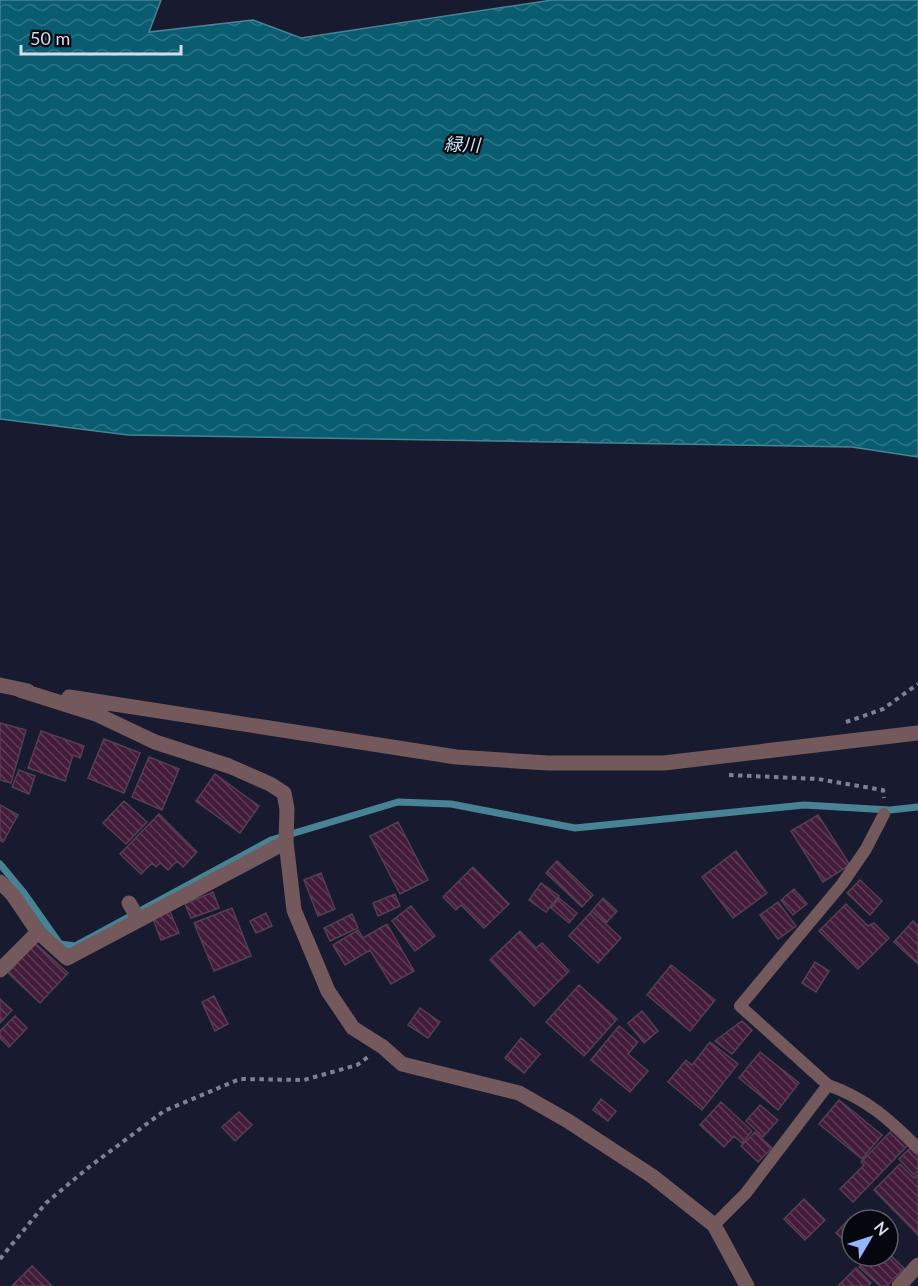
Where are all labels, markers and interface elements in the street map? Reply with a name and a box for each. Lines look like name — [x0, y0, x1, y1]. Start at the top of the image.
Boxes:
scale bar — [21, 18, 182, 56]
text: 50 m — [30, 27, 70, 49]
water label: 緑川 — [444, 132, 482, 156]
north arrow — [840, 1208, 900, 1268]
text: N — [871, 1217, 893, 1239]

